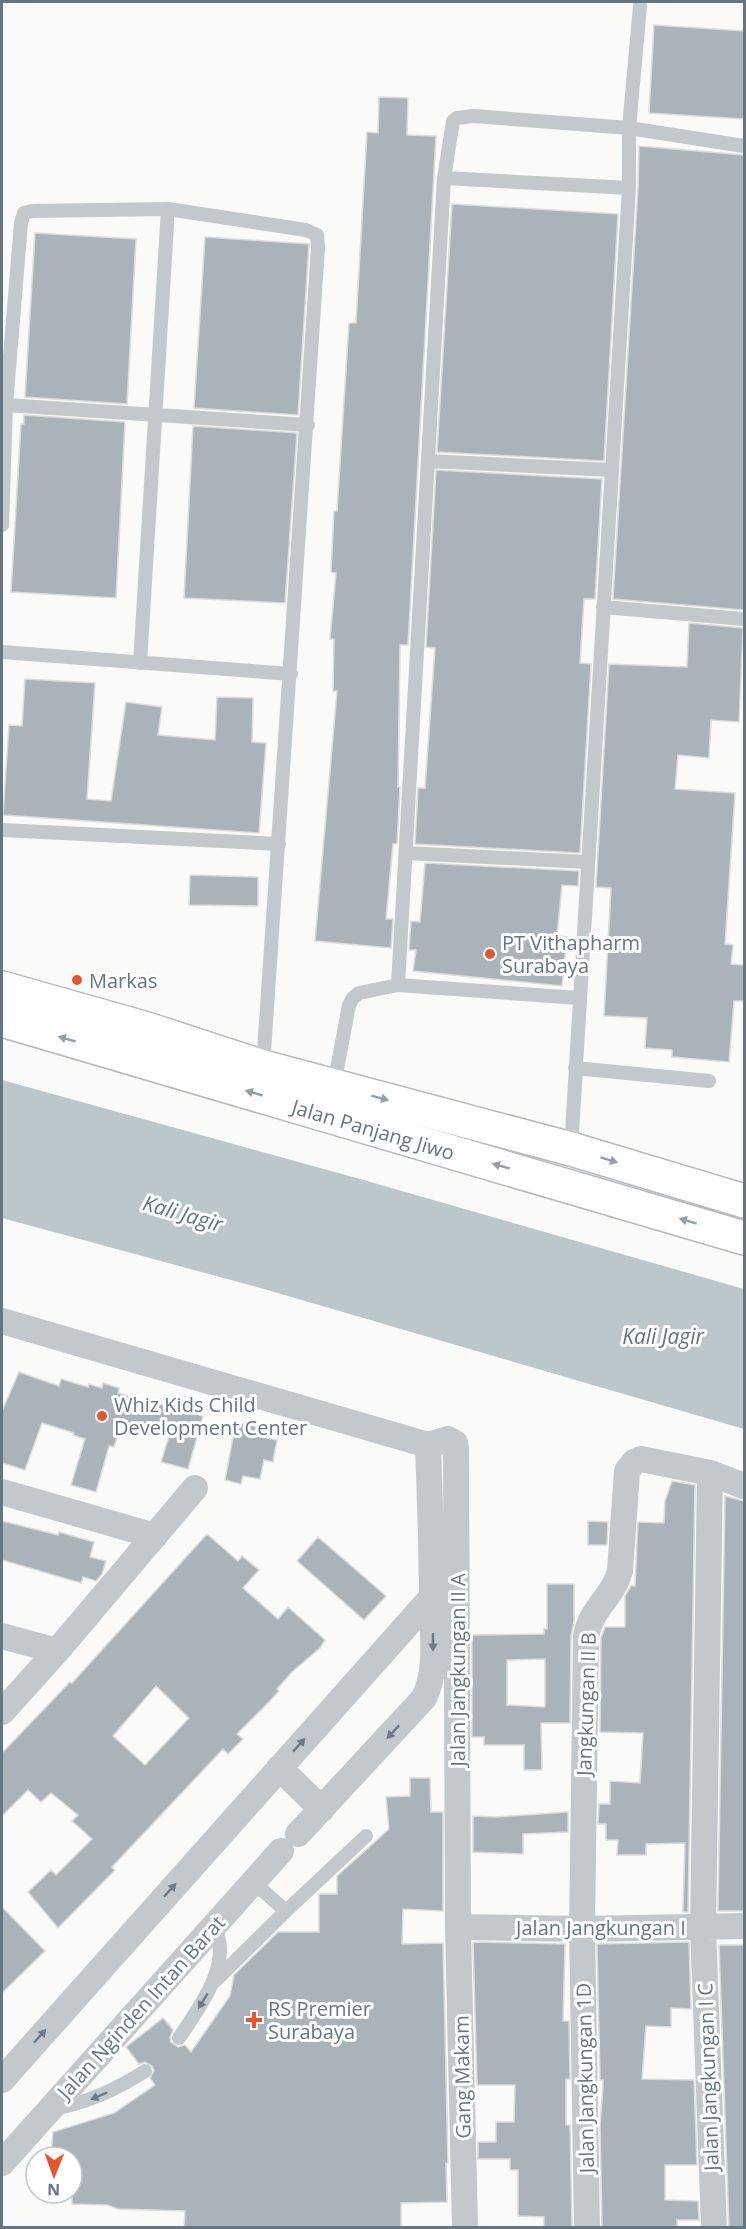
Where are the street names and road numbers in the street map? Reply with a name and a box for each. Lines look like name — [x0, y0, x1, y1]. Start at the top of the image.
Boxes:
street label: Jalan Panjang Jiwo — [287, 1092, 458, 1166]
street label: Jalan Jangkungan II A — [444, 1573, 471, 1769]
street label: Jangkungan II B — [570, 1632, 602, 1778]
street label: Jalan Nginden Intan Barat — [50, 1909, 231, 2106]
street label: Jalan Jangkungan I — [514, 1914, 686, 1941]
street label: Jalan Jangkungan 1D — [570, 1983, 600, 2175]
street label: Jalan Jangkungan I C — [691, 1983, 725, 2173]
street label: Gang Makam — [447, 2015, 477, 2139]

